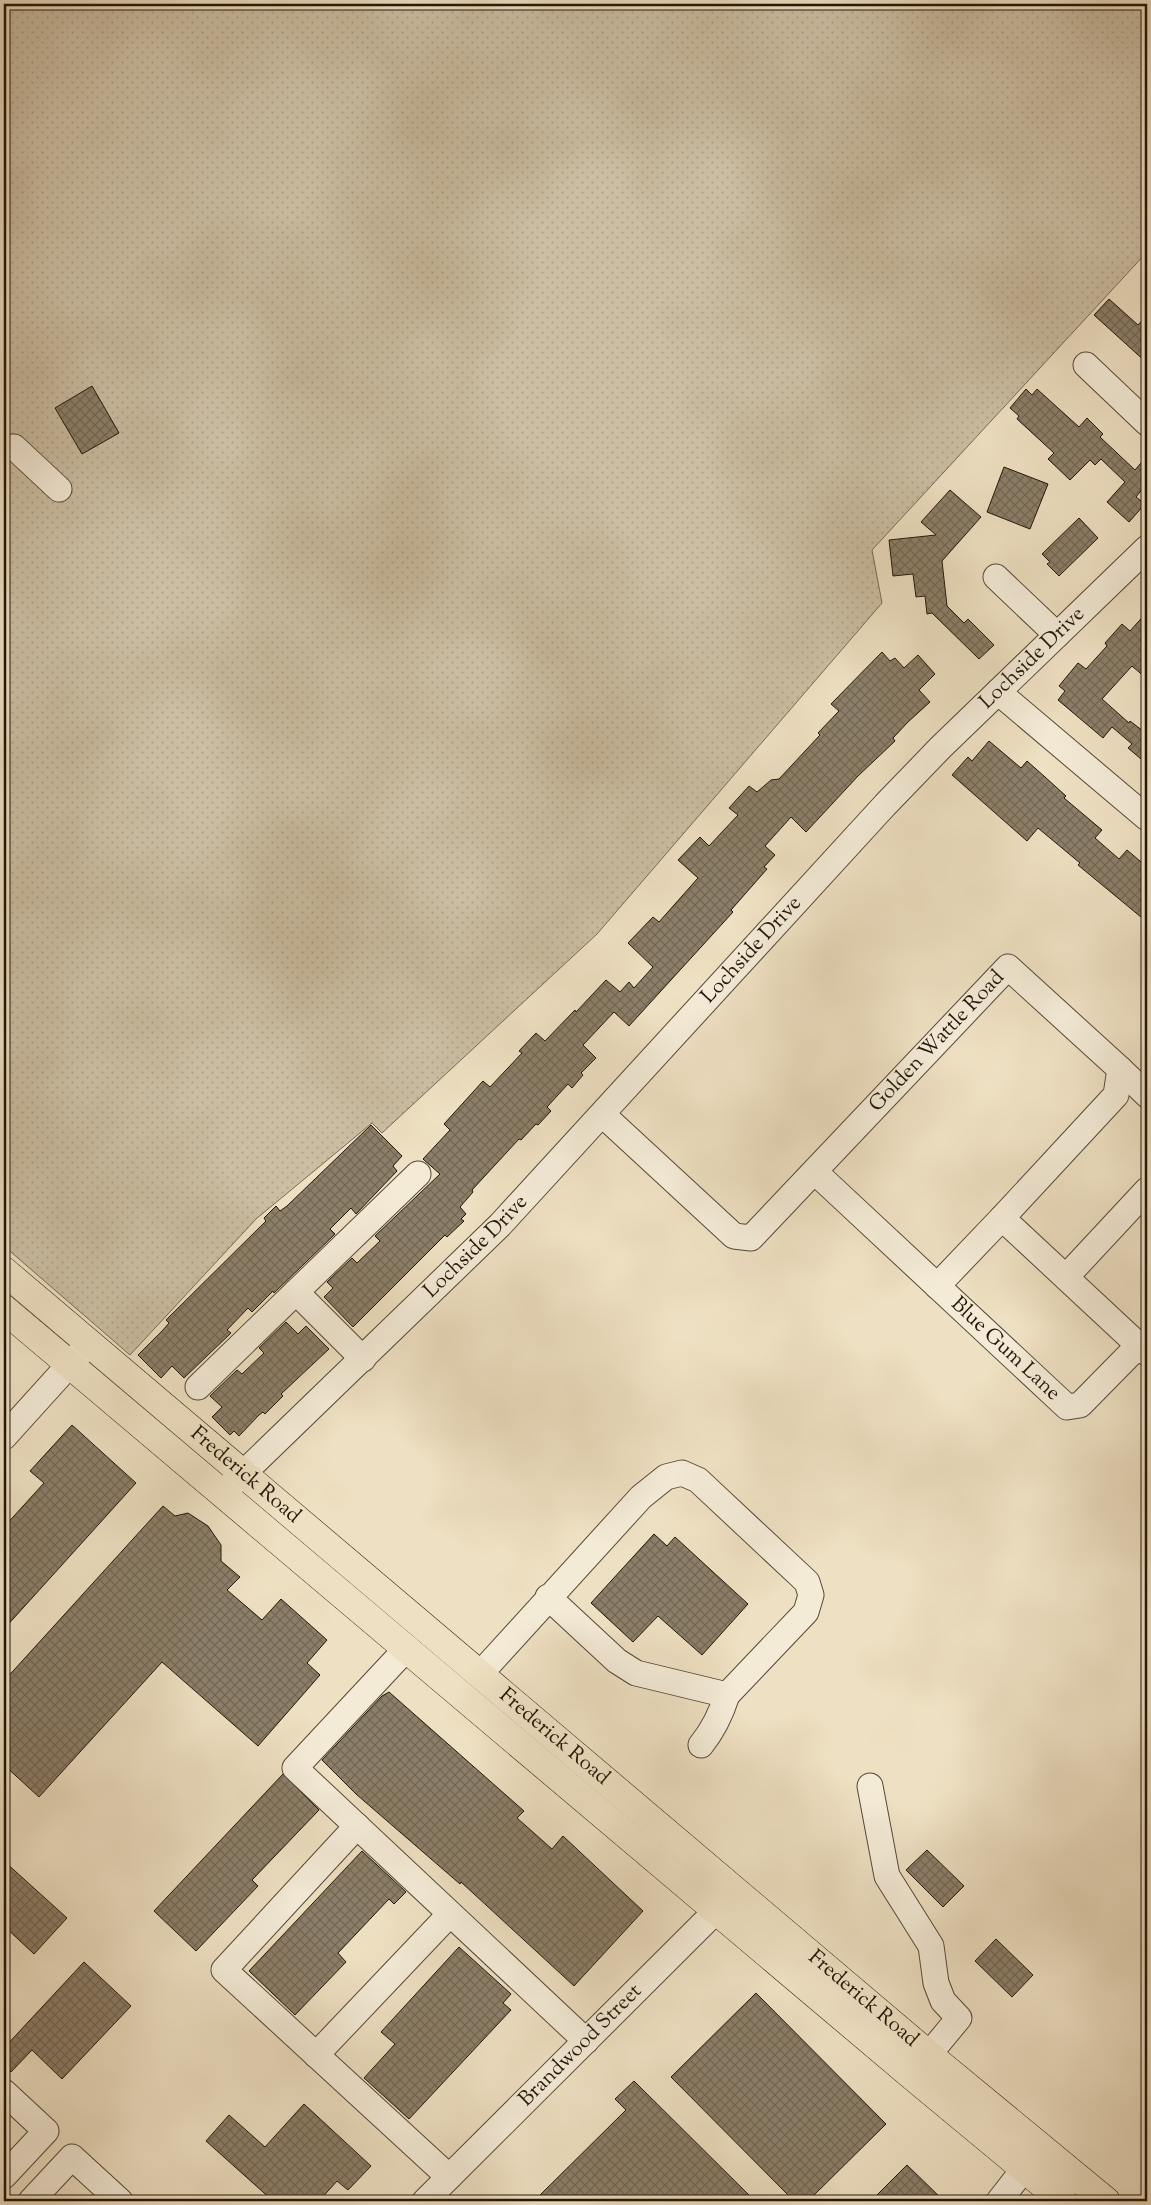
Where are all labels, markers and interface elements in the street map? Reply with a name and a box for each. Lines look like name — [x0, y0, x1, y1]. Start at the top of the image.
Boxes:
street label: Lochside Drive — [973, 600, 1092, 717]
street label: Lochside Drive — [695, 890, 809, 1011]
street label: Golden Wattle Road — [862, 964, 1012, 1119]
street label: Lochside Drive — [417, 1188, 535, 1306]
street label: Blue Gum Lane — [943, 1290, 1067, 1408]
street label: Frederick Road — [183, 1420, 307, 1531]
street label: Frederick Road — [492, 1682, 616, 1793]
street label: Frederick Road — [801, 1943, 925, 2055]
street label: Brandwood Street — [512, 1977, 649, 2114]

